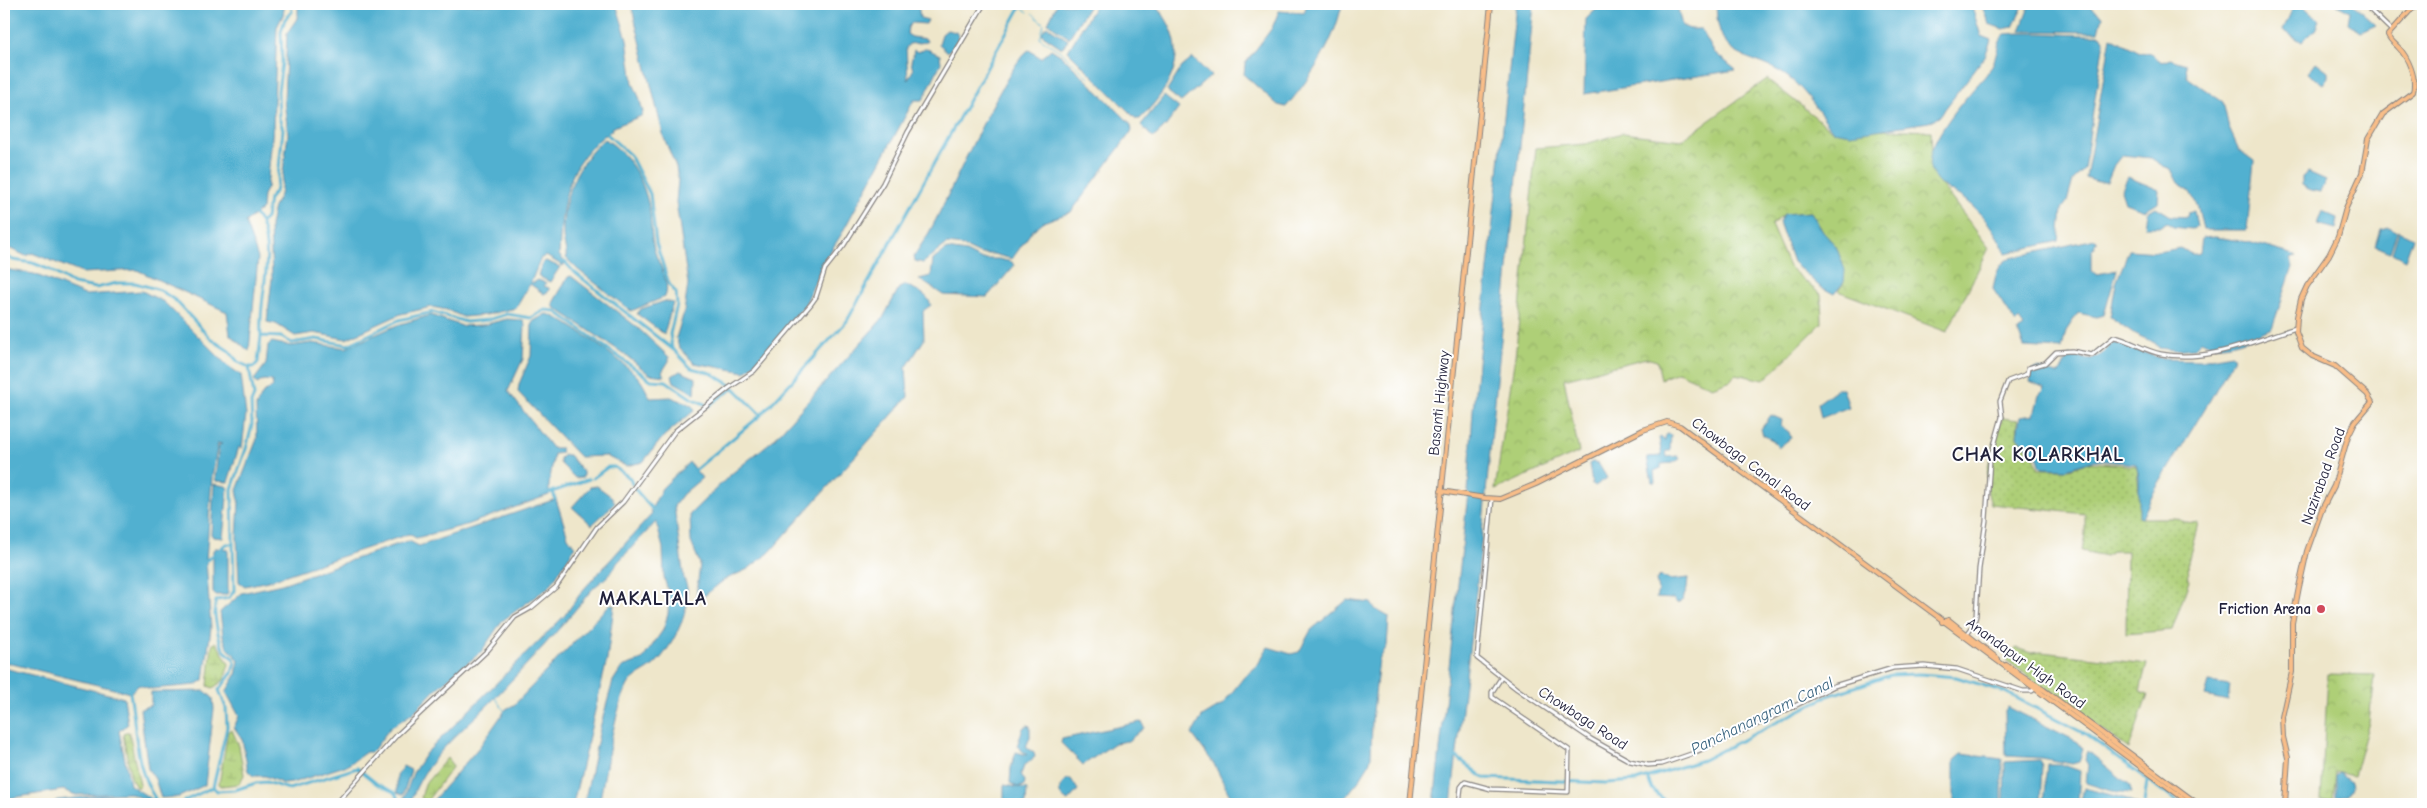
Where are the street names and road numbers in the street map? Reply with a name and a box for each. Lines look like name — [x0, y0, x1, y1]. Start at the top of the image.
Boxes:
street label: Basanti Highway — [1425, 349, 1453, 456]
street label: Chowbaga Canal Road — [1688, 413, 1814, 515]
street label: Nazirabad Road — [2297, 425, 2349, 527]
street label: Anandapur High Road — [1963, 614, 2089, 712]
street label: Chowbaga Road — [1535, 682, 1631, 754]

